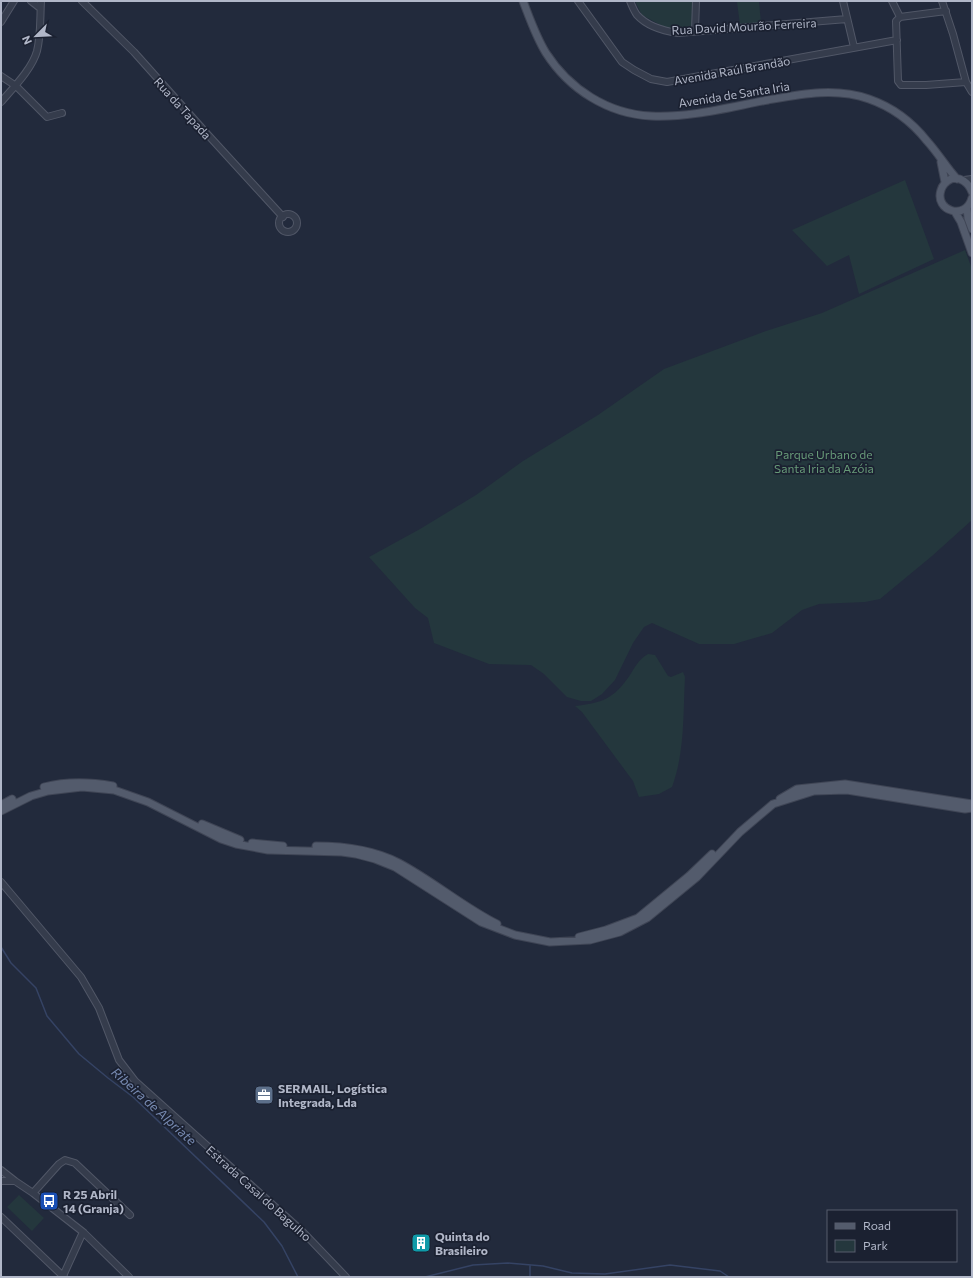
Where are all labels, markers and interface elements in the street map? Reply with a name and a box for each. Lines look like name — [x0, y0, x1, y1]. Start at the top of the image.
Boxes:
street label: Rua David Mourão Ferreira — [671, 15, 817, 37]
north arrow — [16, 16, 56, 56]
text: N — [19, 34, 34, 47]
street label: Avenida Raúl Brandão — [673, 53, 791, 87]
street label: Rua da Tapada — [152, 74, 214, 142]
street label: Avenida de Santa Iria — [677, 78, 791, 110]
park label: Parque Urbano de Santa Iria da Azóia — [774, 447, 874, 475]
water label: Ribeira de Alpriate — [108, 1064, 200, 1148]
place label: SERMAIL, Logística Integrada, Lda — [278, 1081, 387, 1109]
office icon: SERMAIL, Logística Integrada, Lda — [253, 1084, 275, 1106]
street label: Estrada Casal do Bagulho — [204, 1142, 314, 1244]
place label: R 25 Abril 14 (Granja) — [63, 1187, 124, 1215]
bus stop icon: R 25 Abril 14 (Granja) — [38, 1190, 60, 1212]
legend — [827, 1210, 957, 1262]
text: Road — [863, 1218, 891, 1232]
place label: Quinta do Brasileiro — [435, 1229, 490, 1257]
building icon: Quinta do Brasileiro — [410, 1232, 432, 1254]
text: Park — [863, 1238, 889, 1252]

